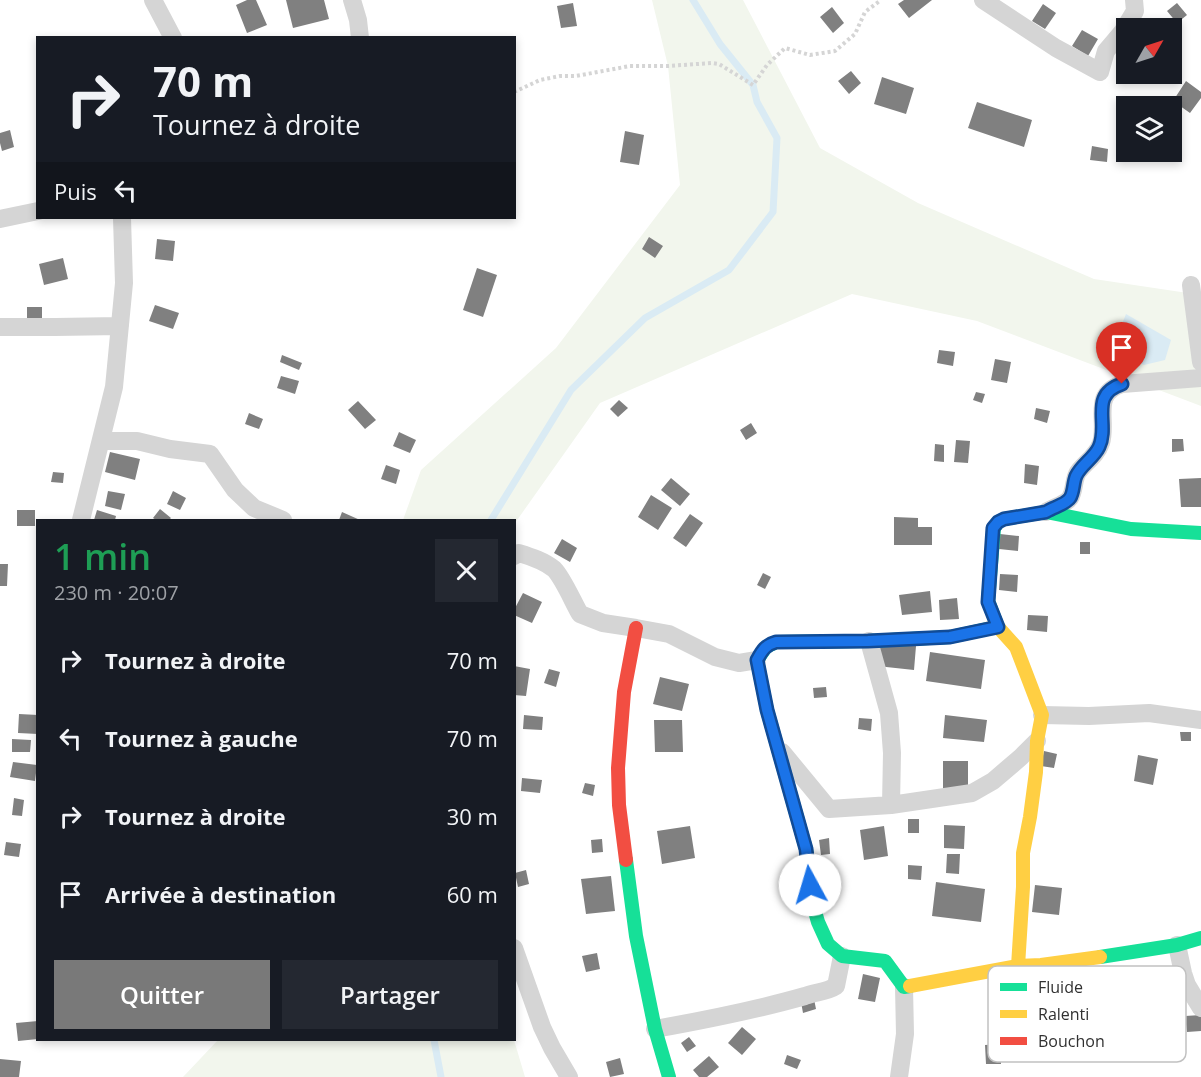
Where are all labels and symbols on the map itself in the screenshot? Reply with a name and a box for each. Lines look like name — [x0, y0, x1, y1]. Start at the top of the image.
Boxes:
north arrow — [1116, 18, 1182, 84]
pin — [1096, 322, 1147, 384]
position arrow — [778, 853, 842, 917]
legend — [988, 966, 1186, 1062]
text: Fluide — [1038, 976, 1083, 998]
text: Ralenti — [1038, 1003, 1089, 1025]
text: Bouchon — [1038, 1030, 1105, 1052]

